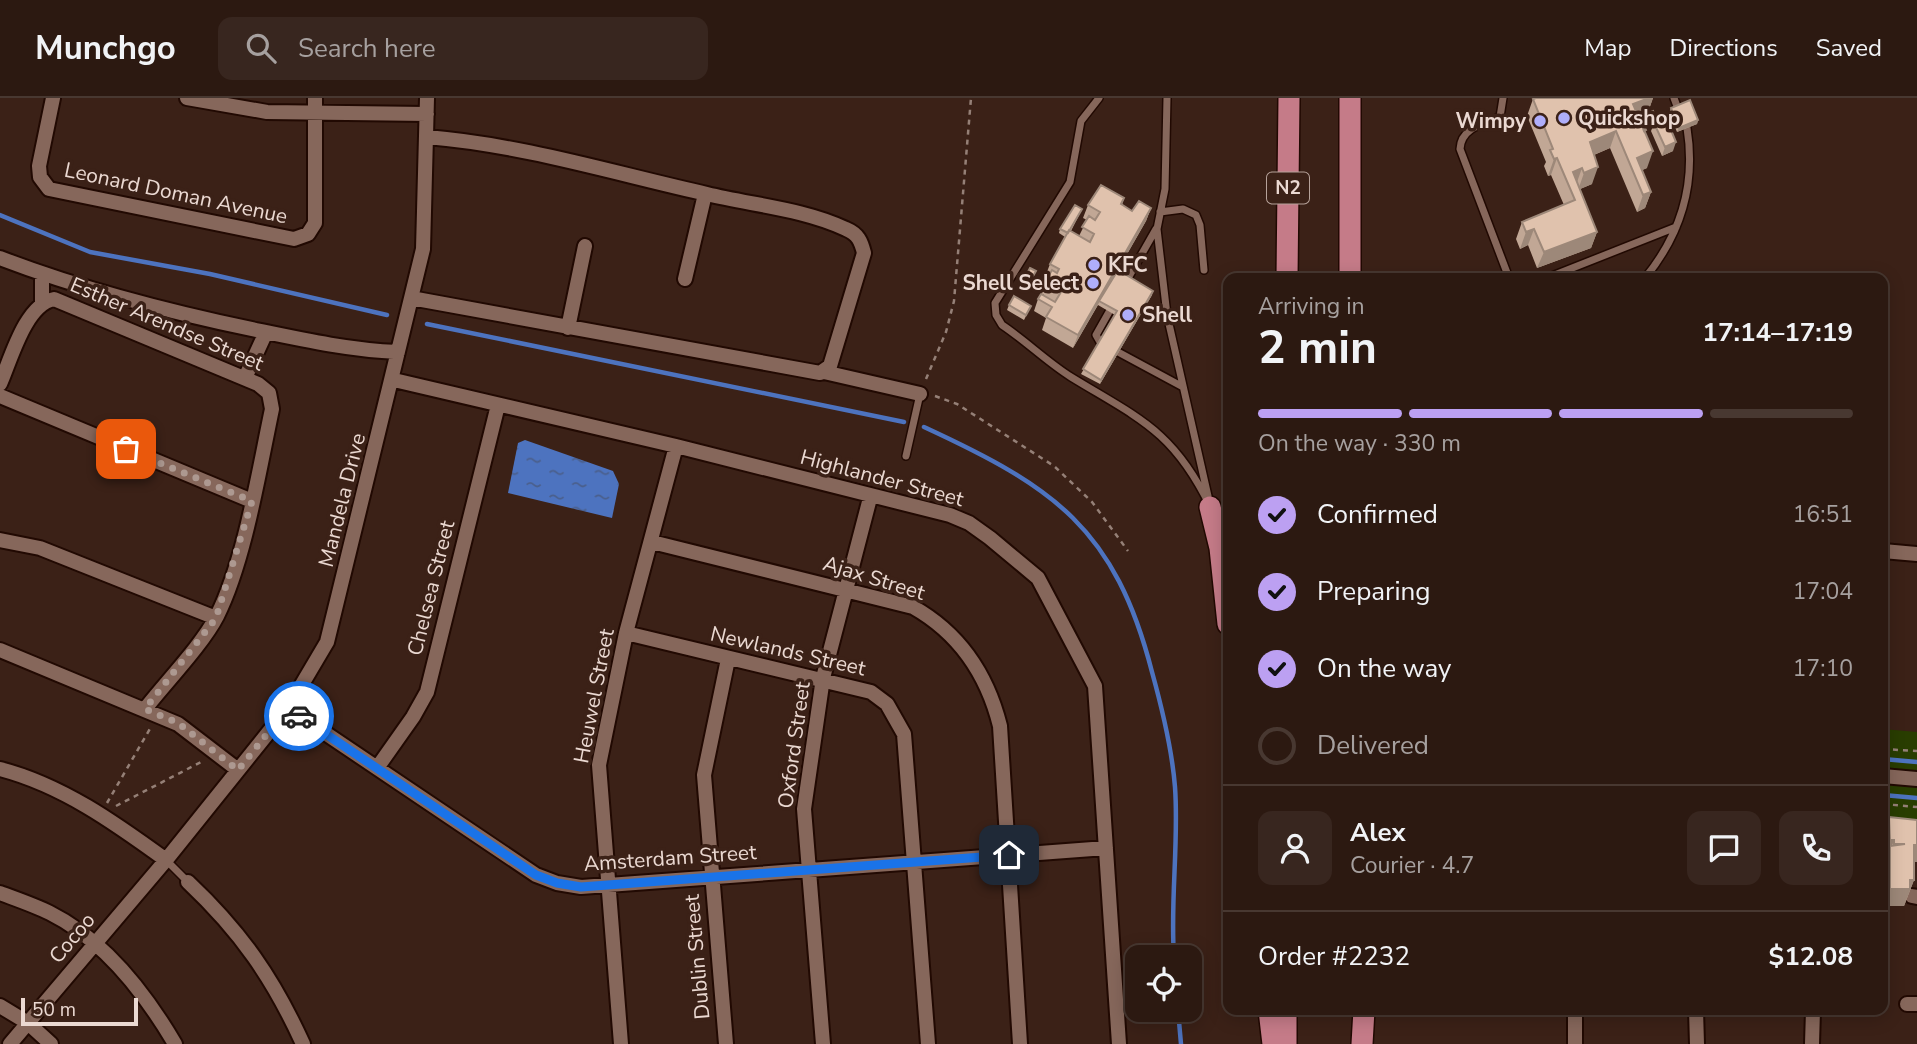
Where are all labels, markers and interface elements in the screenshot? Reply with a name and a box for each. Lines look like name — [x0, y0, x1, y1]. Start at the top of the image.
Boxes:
search box — [218, 17, 708, 80]
text: Munchgo — [35, 26, 176, 71]
icon: search — [242, 29, 280, 67]
text: Search here — [298, 31, 436, 66]
text: Map — [1584, 32, 1631, 64]
text: Directions — [1669, 32, 1778, 64]
text: Saved — [1816, 32, 1882, 64]
place label: Quickshop — [1578, 104, 1680, 132]
place label: Wimpy — [1455, 107, 1527, 135]
marker: Quickshop — [1556, 110, 1572, 126]
marker: Wimpy — [1532, 113, 1548, 129]
street label: Leonard Doman Avenue — [62, 156, 290, 230]
road number: N2 — [1267, 172, 1309, 204]
place label: KFC — [1108, 251, 1148, 279]
marker: KFC — [1086, 257, 1102, 273]
place label: Shell Select — [962, 269, 1080, 297]
street label: Esther Arendse Street — [66, 271, 269, 378]
marker: Shell Select — [1085, 275, 1101, 291]
text: Arriving in — [1258, 291, 1365, 322]
place label: Shell — [1142, 301, 1193, 329]
marker: Shell — [1120, 307, 1136, 323]
text: 17:14–17:19 — [1702, 315, 1853, 350]
text: 2 min — [1258, 316, 1377, 379]
pin — [96, 419, 156, 479]
text: On the way · 330 m — [1258, 428, 1461, 459]
icon: bag — [107, 430, 145, 468]
street label: Mandela Drive — [312, 430, 372, 570]
street label: Highlander Street — [797, 443, 967, 513]
icon: check — [1258, 496, 1296, 534]
text: Confirmed — [1317, 497, 1438, 532]
text: 16:51 — [1793, 499, 1853, 530]
street label: Chelsea Street — [401, 517, 461, 659]
street label: Ajax Street — [820, 549, 929, 607]
icon: check — [1258, 573, 1296, 611]
text: Preparing — [1317, 574, 1430, 609]
text: 17:04 — [1793, 576, 1853, 607]
street label: Newlands Street — [708, 620, 869, 683]
street label: Heuwel Street — [567, 626, 621, 766]
icon: check — [1258, 650, 1296, 688]
text: On the way — [1317, 651, 1451, 686]
text: 17:10 — [1793, 653, 1853, 684]
street label: Oxford Street — [771, 679, 817, 810]
courier — [264, 681, 334, 751]
icon: car — [280, 697, 318, 735]
text: Delivered — [1317, 728, 1429, 763]
button: person — [1258, 811, 1332, 885]
button: chat — [1687, 811, 1761, 885]
button: phone — [1779, 811, 1853, 885]
text: Alex — [1350, 815, 1406, 850]
pin — [979, 825, 1039, 885]
icon: home — [990, 836, 1028, 874]
street label: Amsterdam Street — [583, 838, 758, 878]
text: Courier · 4.7 — [1350, 850, 1474, 881]
street label: Dublin Street — [678, 893, 716, 1021]
street label: Cocoo — [43, 907, 101, 969]
text: Order #2232 — [1258, 939, 1410, 974]
text: $12.08 — [1769, 939, 1853, 974]
map controls — [1125, 945, 1202, 1022]
button: locate — [1125, 945, 1202, 1022]
scale bar — [21, 995, 138, 1027]
text: 50 m — [32, 997, 76, 1023]

